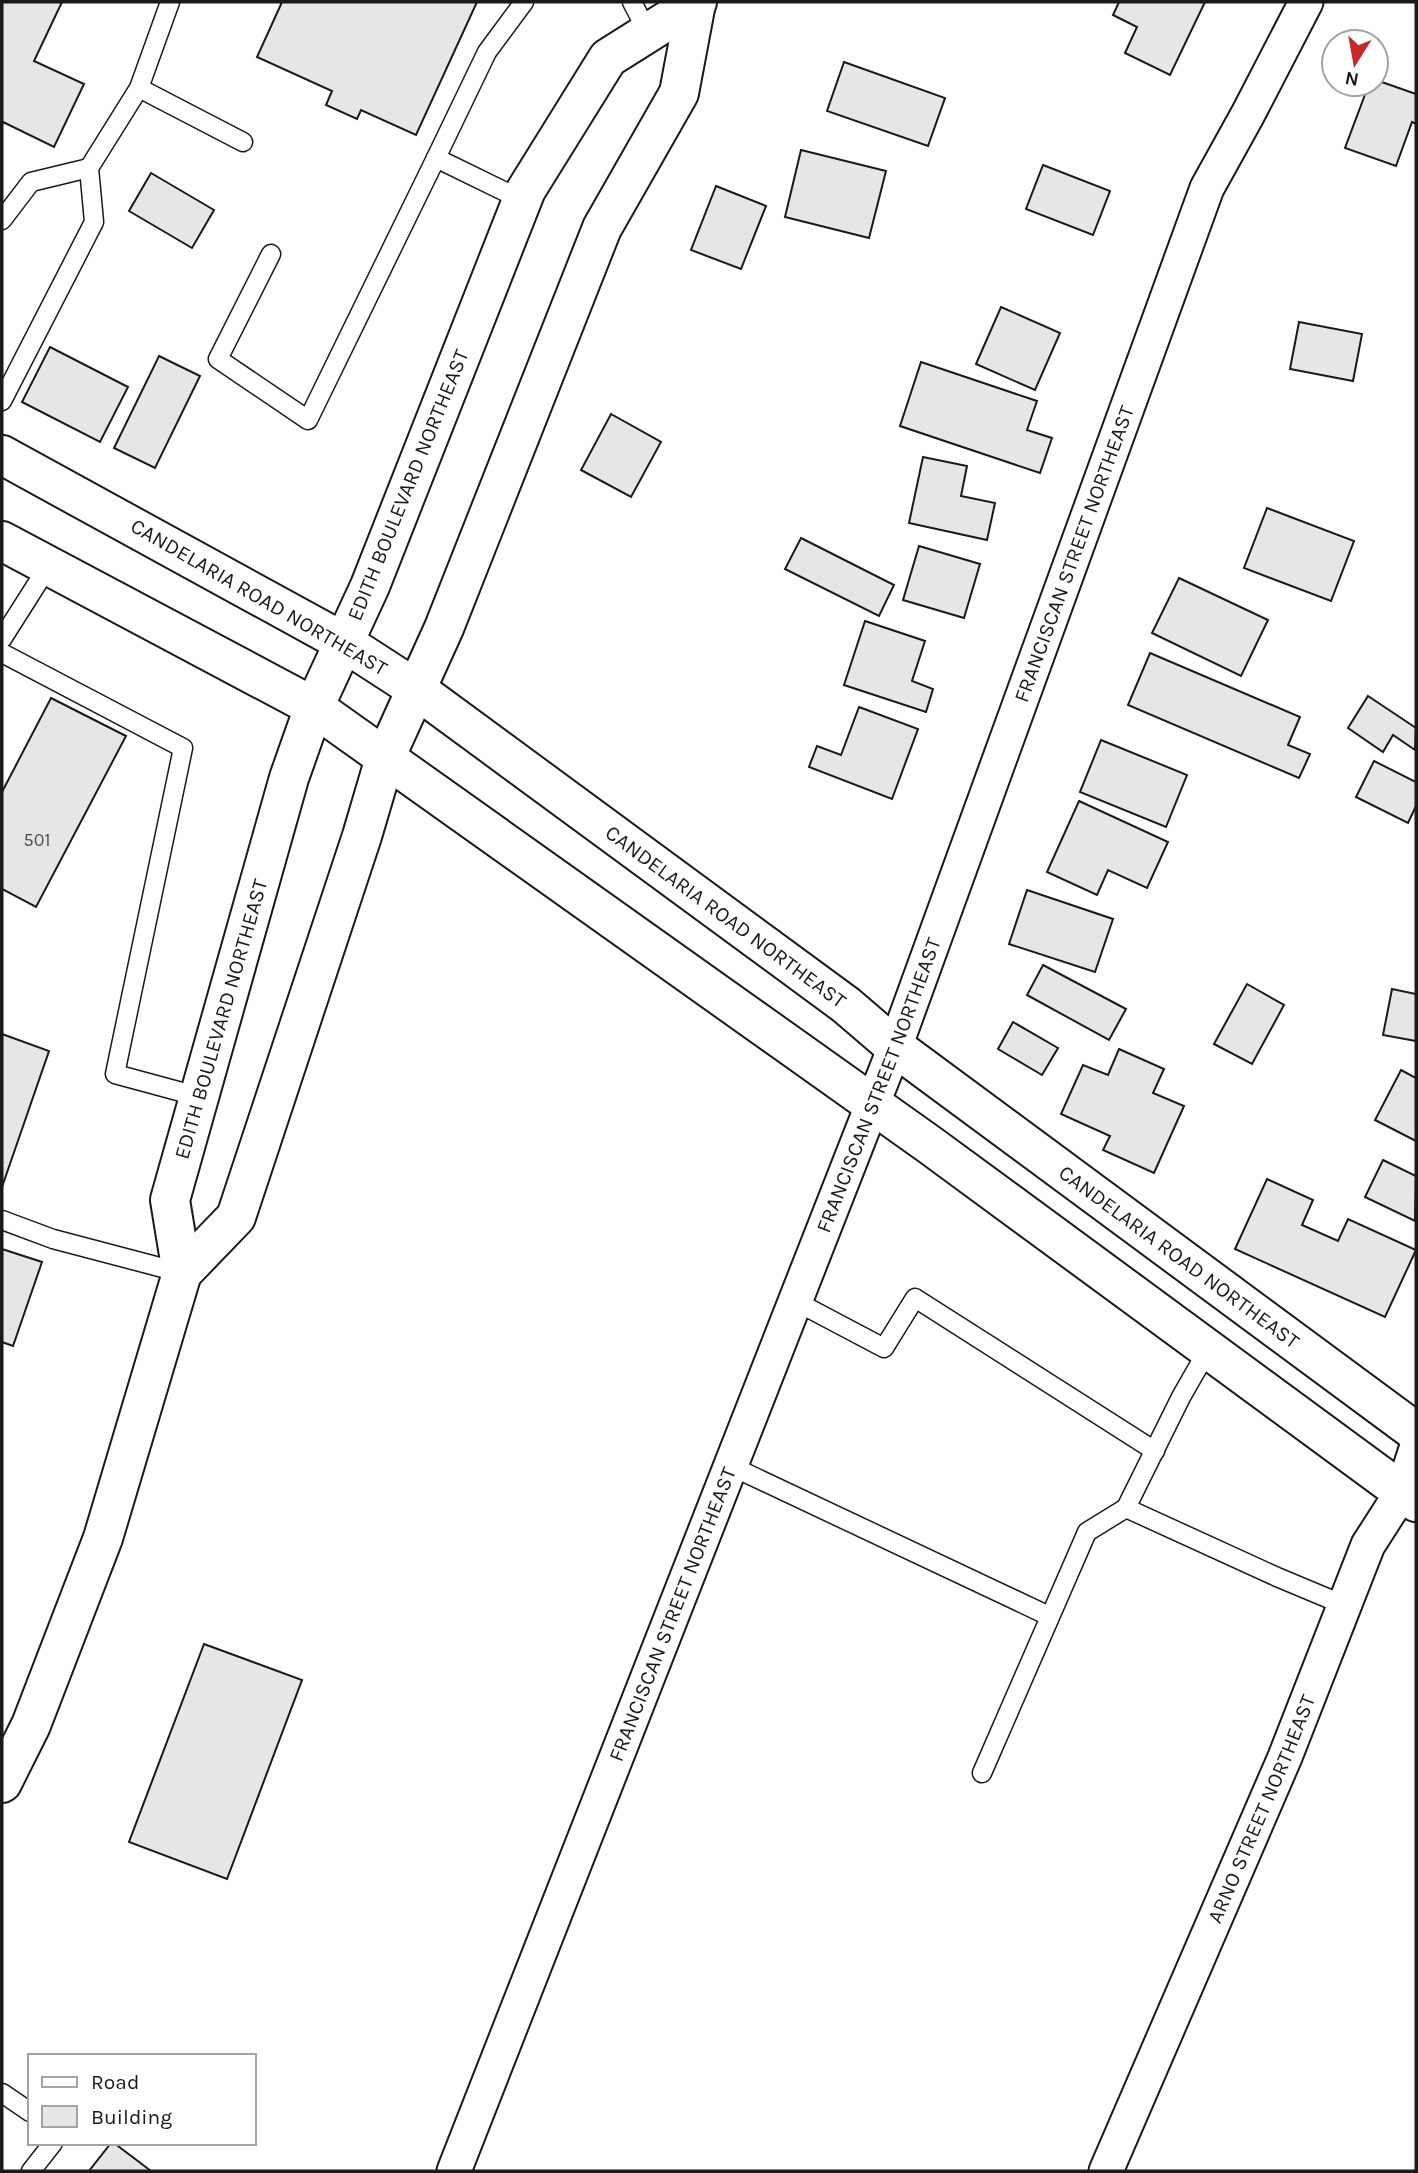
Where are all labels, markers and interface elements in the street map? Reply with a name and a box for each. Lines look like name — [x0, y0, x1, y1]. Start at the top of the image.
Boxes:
north arrow — [1320, 28, 1390, 98]
text: N — [1343, 67, 1361, 91]
street label: EDITH BOULEVARD NORTHEAST — [342, 345, 474, 624]
street label: FRANCISCAN STREET NORTHEAST — [1009, 402, 1139, 706]
street label: CANDELARIA ROAD NORTHEAST — [126, 514, 392, 681]
street label: CANDELARIA ROAD NORTHEAST — [601, 820, 851, 1013]
house number: 501 — [24, 829, 50, 851]
street label: EDITH BOULEVARD NORTHEAST — [169, 876, 273, 1162]
street label: FRANCISCAN STREET NORTHEAST — [811, 934, 946, 1236]
street label: CANDELARIA ROAD NORTHEAST — [1054, 1160, 1304, 1354]
street label: FRANCISCAN STREET NORTHEAST — [604, 1463, 741, 1765]
street label: ARNO STREET NORTHEAST — [1203, 1691, 1320, 1927]
legend — [28, 2054, 256, 2145]
text: Road — [91, 2070, 139, 2094]
text: Building — [91, 2105, 172, 2129]

